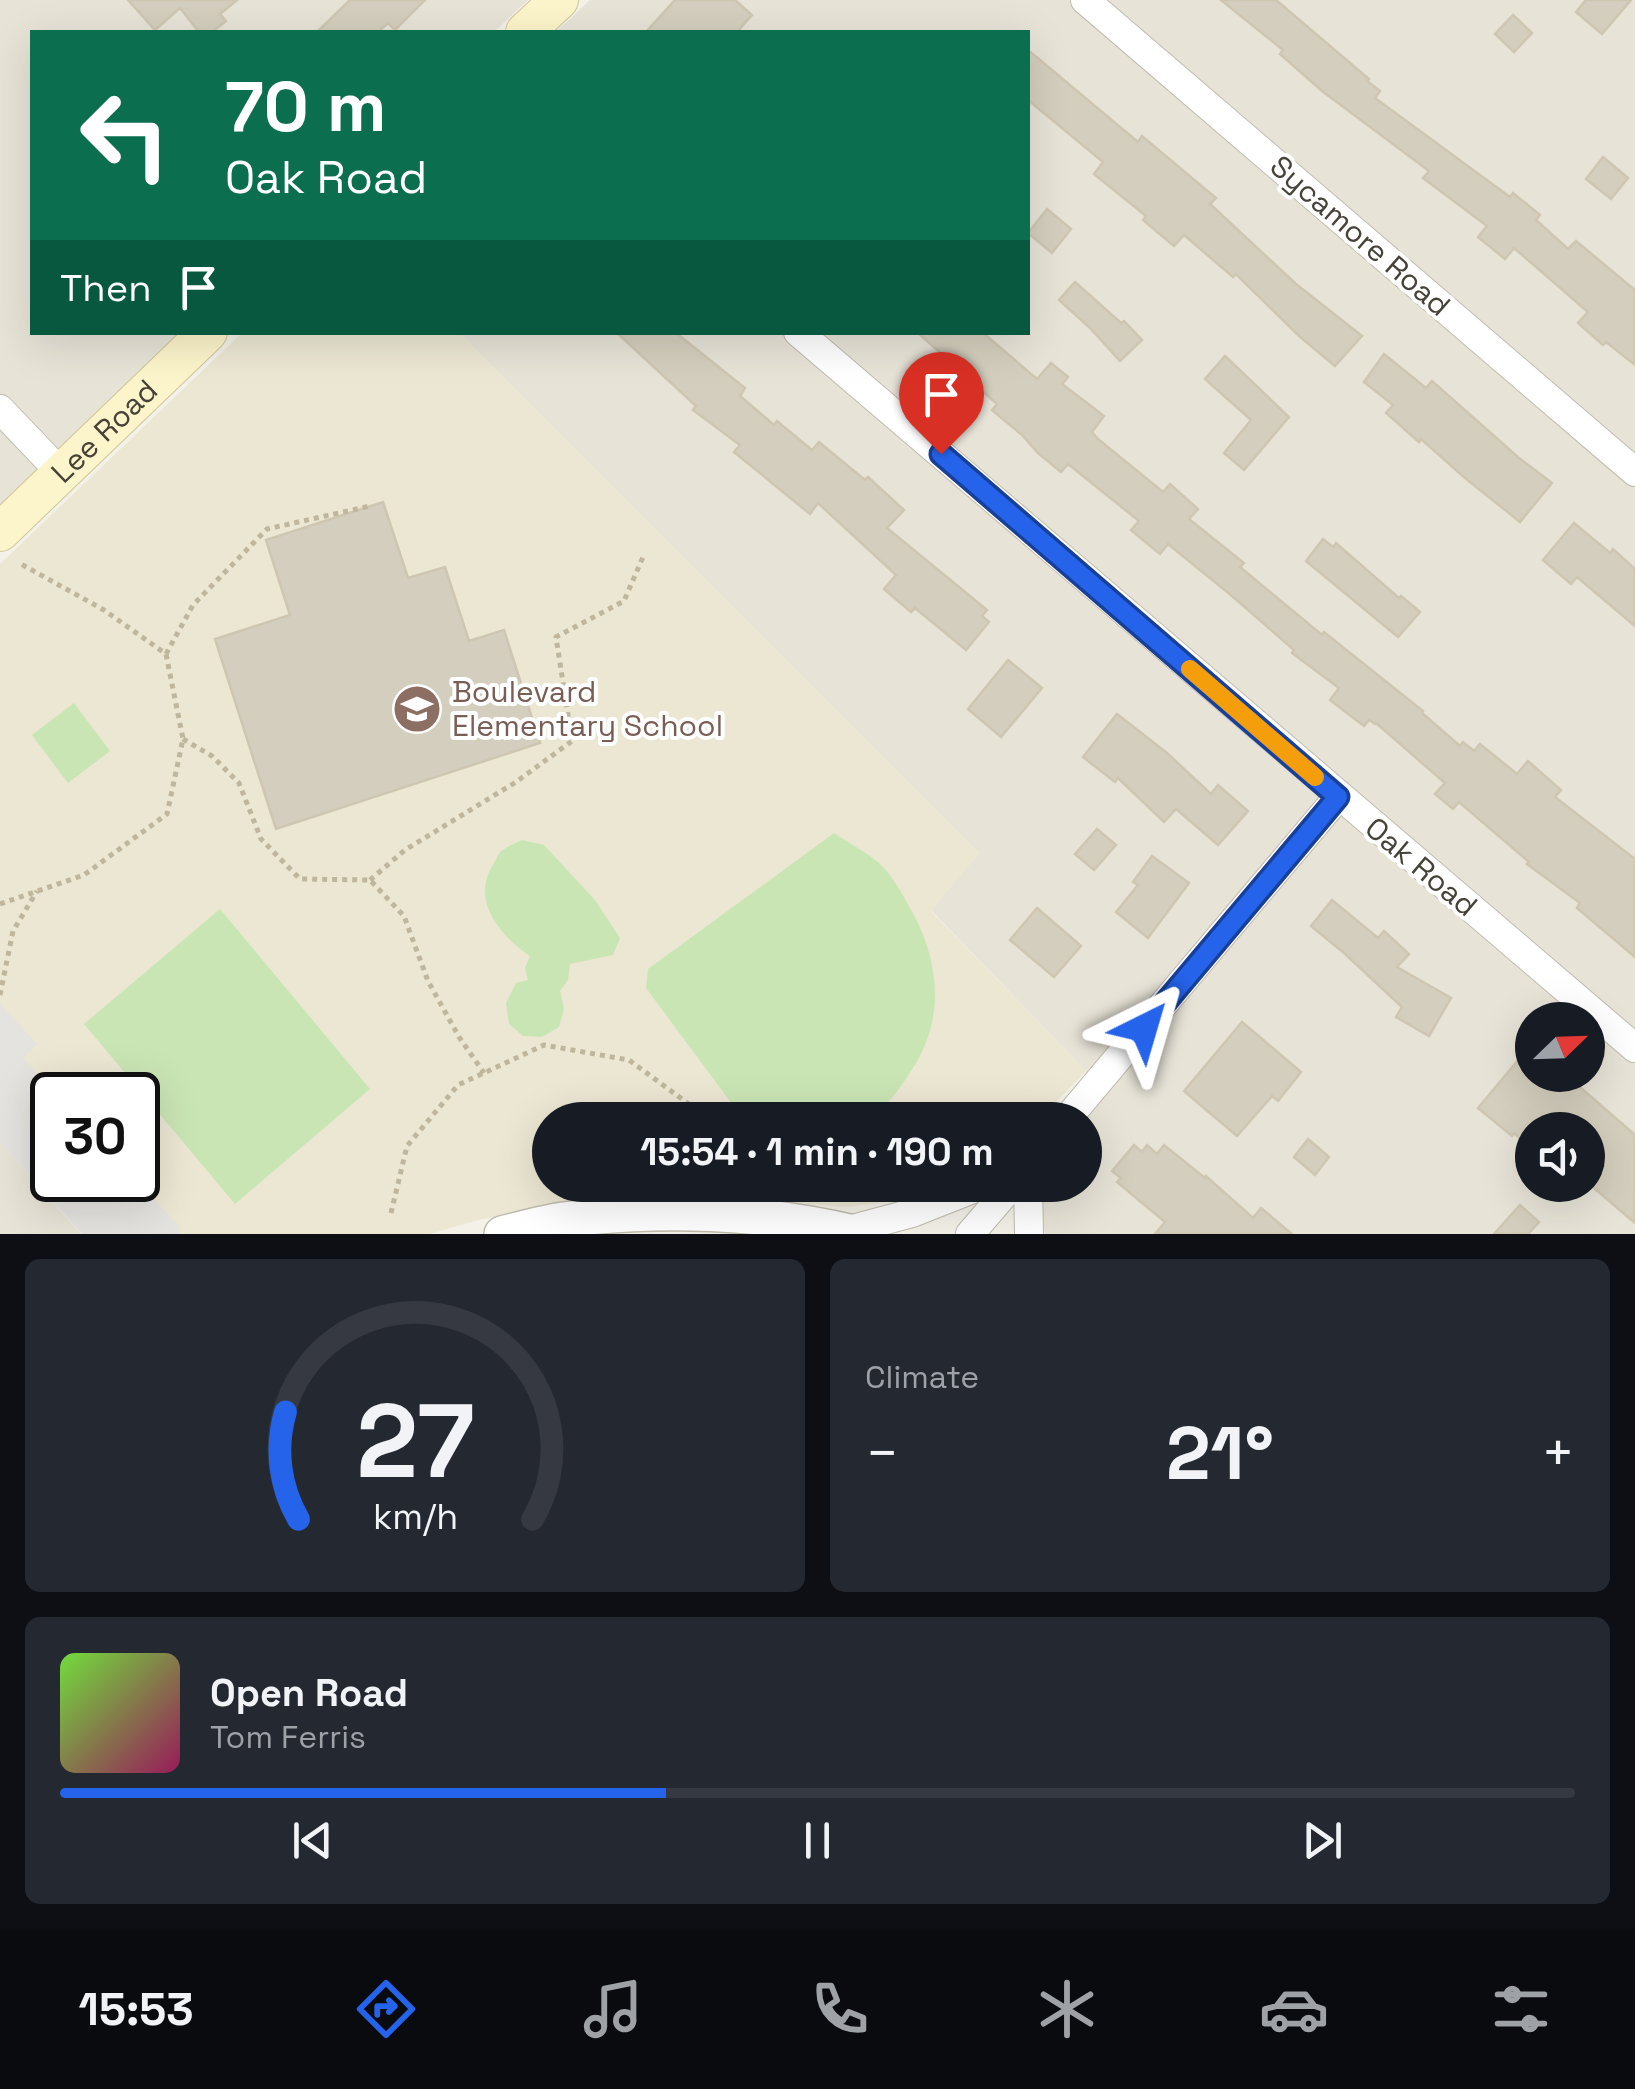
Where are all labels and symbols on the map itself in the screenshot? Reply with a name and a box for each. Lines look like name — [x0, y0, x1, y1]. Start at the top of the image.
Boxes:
street label: Sycamore Road — [1262, 147, 1458, 325]
pin — [899, 352, 984, 455]
street label: Lee Road — [43, 371, 166, 491]
place label: Boulevard Elementary School — [452, 672, 723, 745]
school or university icon: Boulevard Elementary School — [391, 683, 443, 735]
street label: Oak Road — [1357, 808, 1485, 925]
position arrow — [1092, 976, 1196, 1080]
north arrow — [1515, 1002, 1605, 1092]
speed limit sign: 30 — [30, 1072, 160, 1202]

